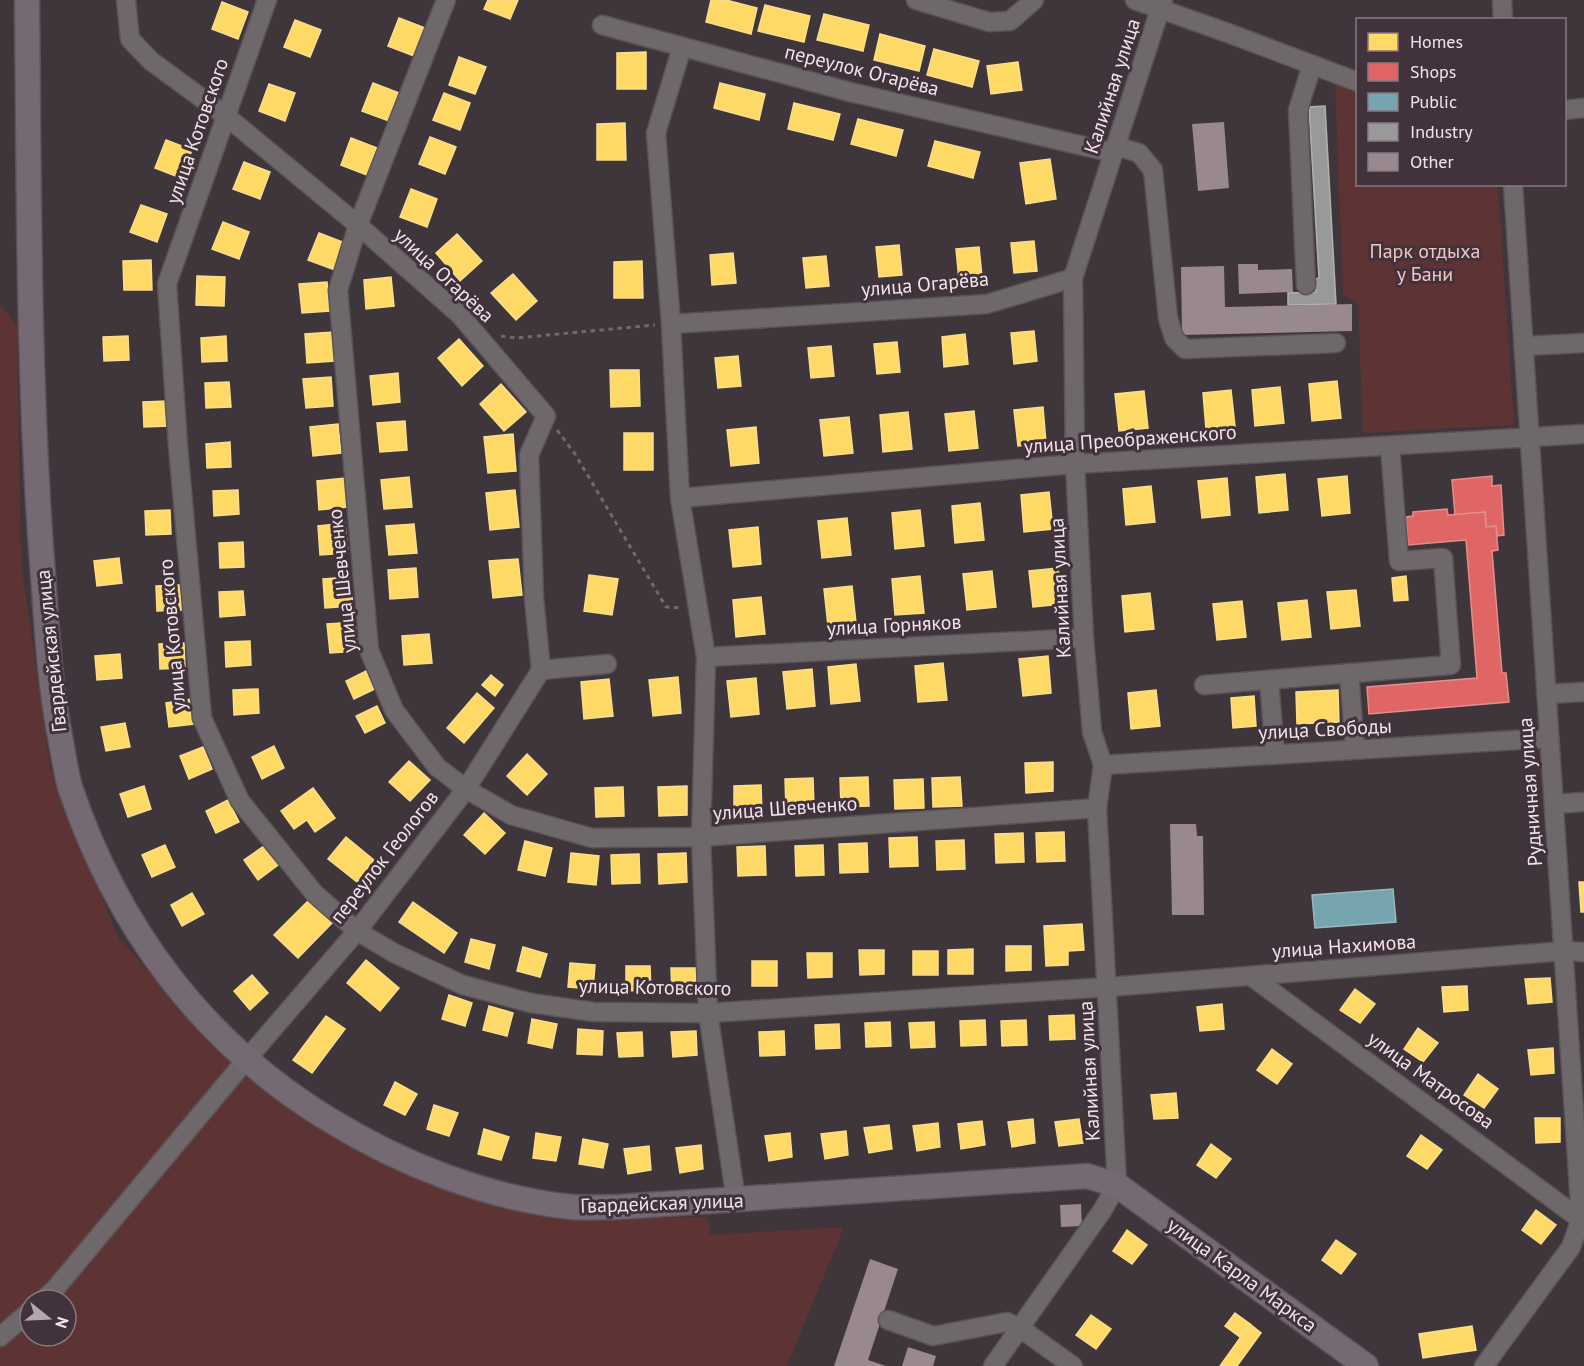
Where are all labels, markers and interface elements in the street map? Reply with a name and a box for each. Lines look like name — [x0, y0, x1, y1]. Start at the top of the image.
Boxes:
street label: Калийная улица — [1078, 15, 1146, 157]
legend — [1356, 18, 1566, 186]
text: Homes — [1410, 30, 1463, 53]
street label: переулок Огарёва — [782, 38, 942, 102]
street label: улица Котовского — [160, 55, 234, 207]
text: Shops — [1410, 60, 1456, 83]
text: Public — [1410, 90, 1457, 113]
text: Industry — [1410, 120, 1473, 143]
text: Other — [1410, 150, 1454, 173]
street label: улица Огарёва — [388, 222, 500, 328]
park label: Парк отдыха у Бани — [1370, 238, 1481, 287]
street label: улица Огарёва — [860, 265, 990, 303]
street label: улица Преображенского — [1023, 419, 1237, 459]
street label: улица Шевченко — [322, 508, 362, 654]
street label: Калийная улица — [1043, 517, 1077, 659]
street label: улица Котовского — [152, 558, 192, 712]
street label: Гвардейская улица — [30, 568, 72, 734]
street label: улица Горняков — [826, 608, 962, 642]
street label: улица Свободы — [1258, 713, 1392, 745]
street label: Рудничная улица — [1512, 717, 1548, 867]
street label: переулок Геологов — [324, 785, 444, 929]
street label: улица Шевченко — [712, 790, 858, 826]
street label: улица Нахимова — [1271, 928, 1417, 964]
street label: улица Котовского — [578, 973, 732, 1001]
street label: Калийная улица — [1072, 1000, 1106, 1142]
street label: улица Матросова — [1362, 1025, 1500, 1135]
street label: Гвардейская улица — [580, 1187, 744, 1219]
street label: улица Карла Маркса — [1162, 1212, 1322, 1338]
north arrow — [18, 1288, 78, 1348]
text: N — [51, 1315, 73, 1331]

